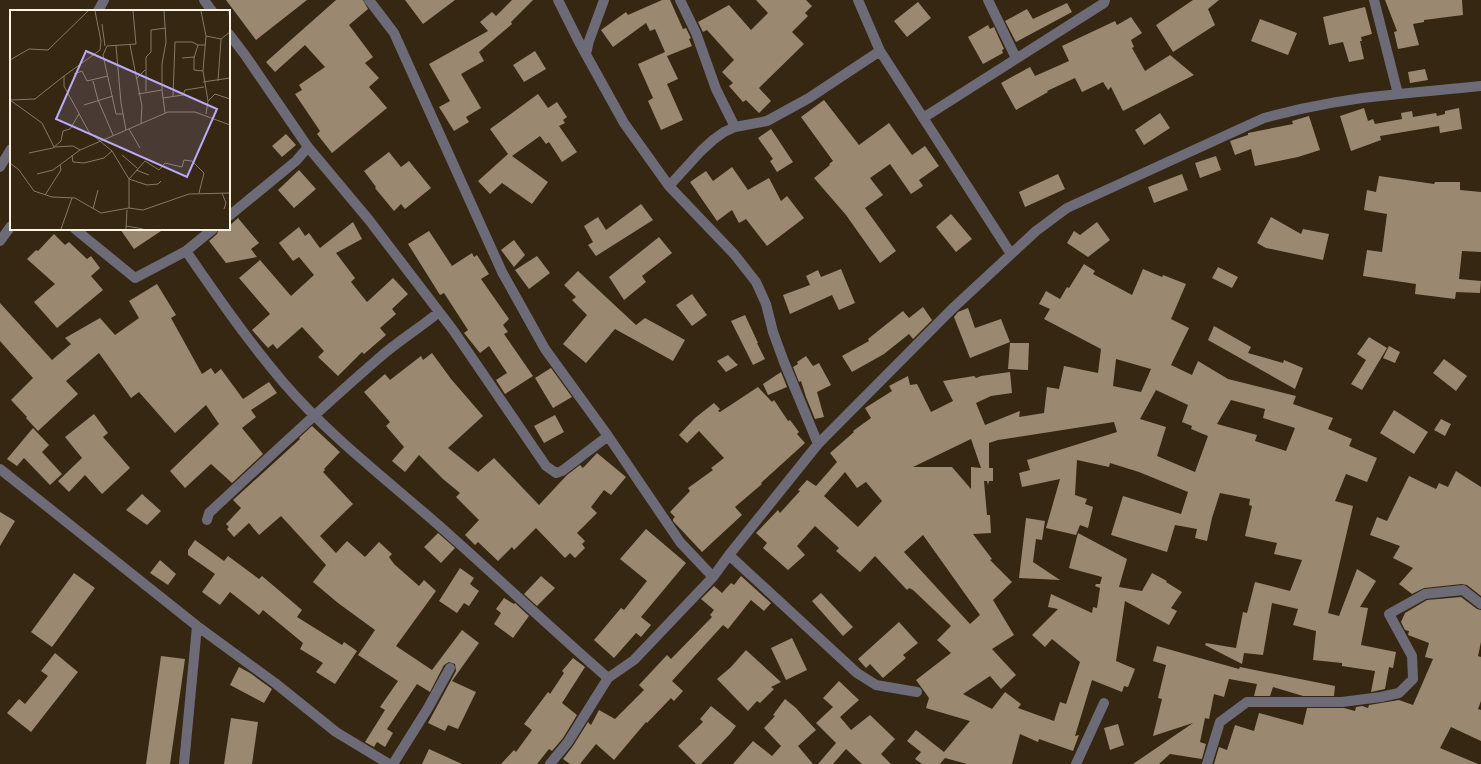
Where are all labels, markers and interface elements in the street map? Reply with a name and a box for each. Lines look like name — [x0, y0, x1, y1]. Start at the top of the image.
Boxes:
inset map — [10, 10, 230, 230]

